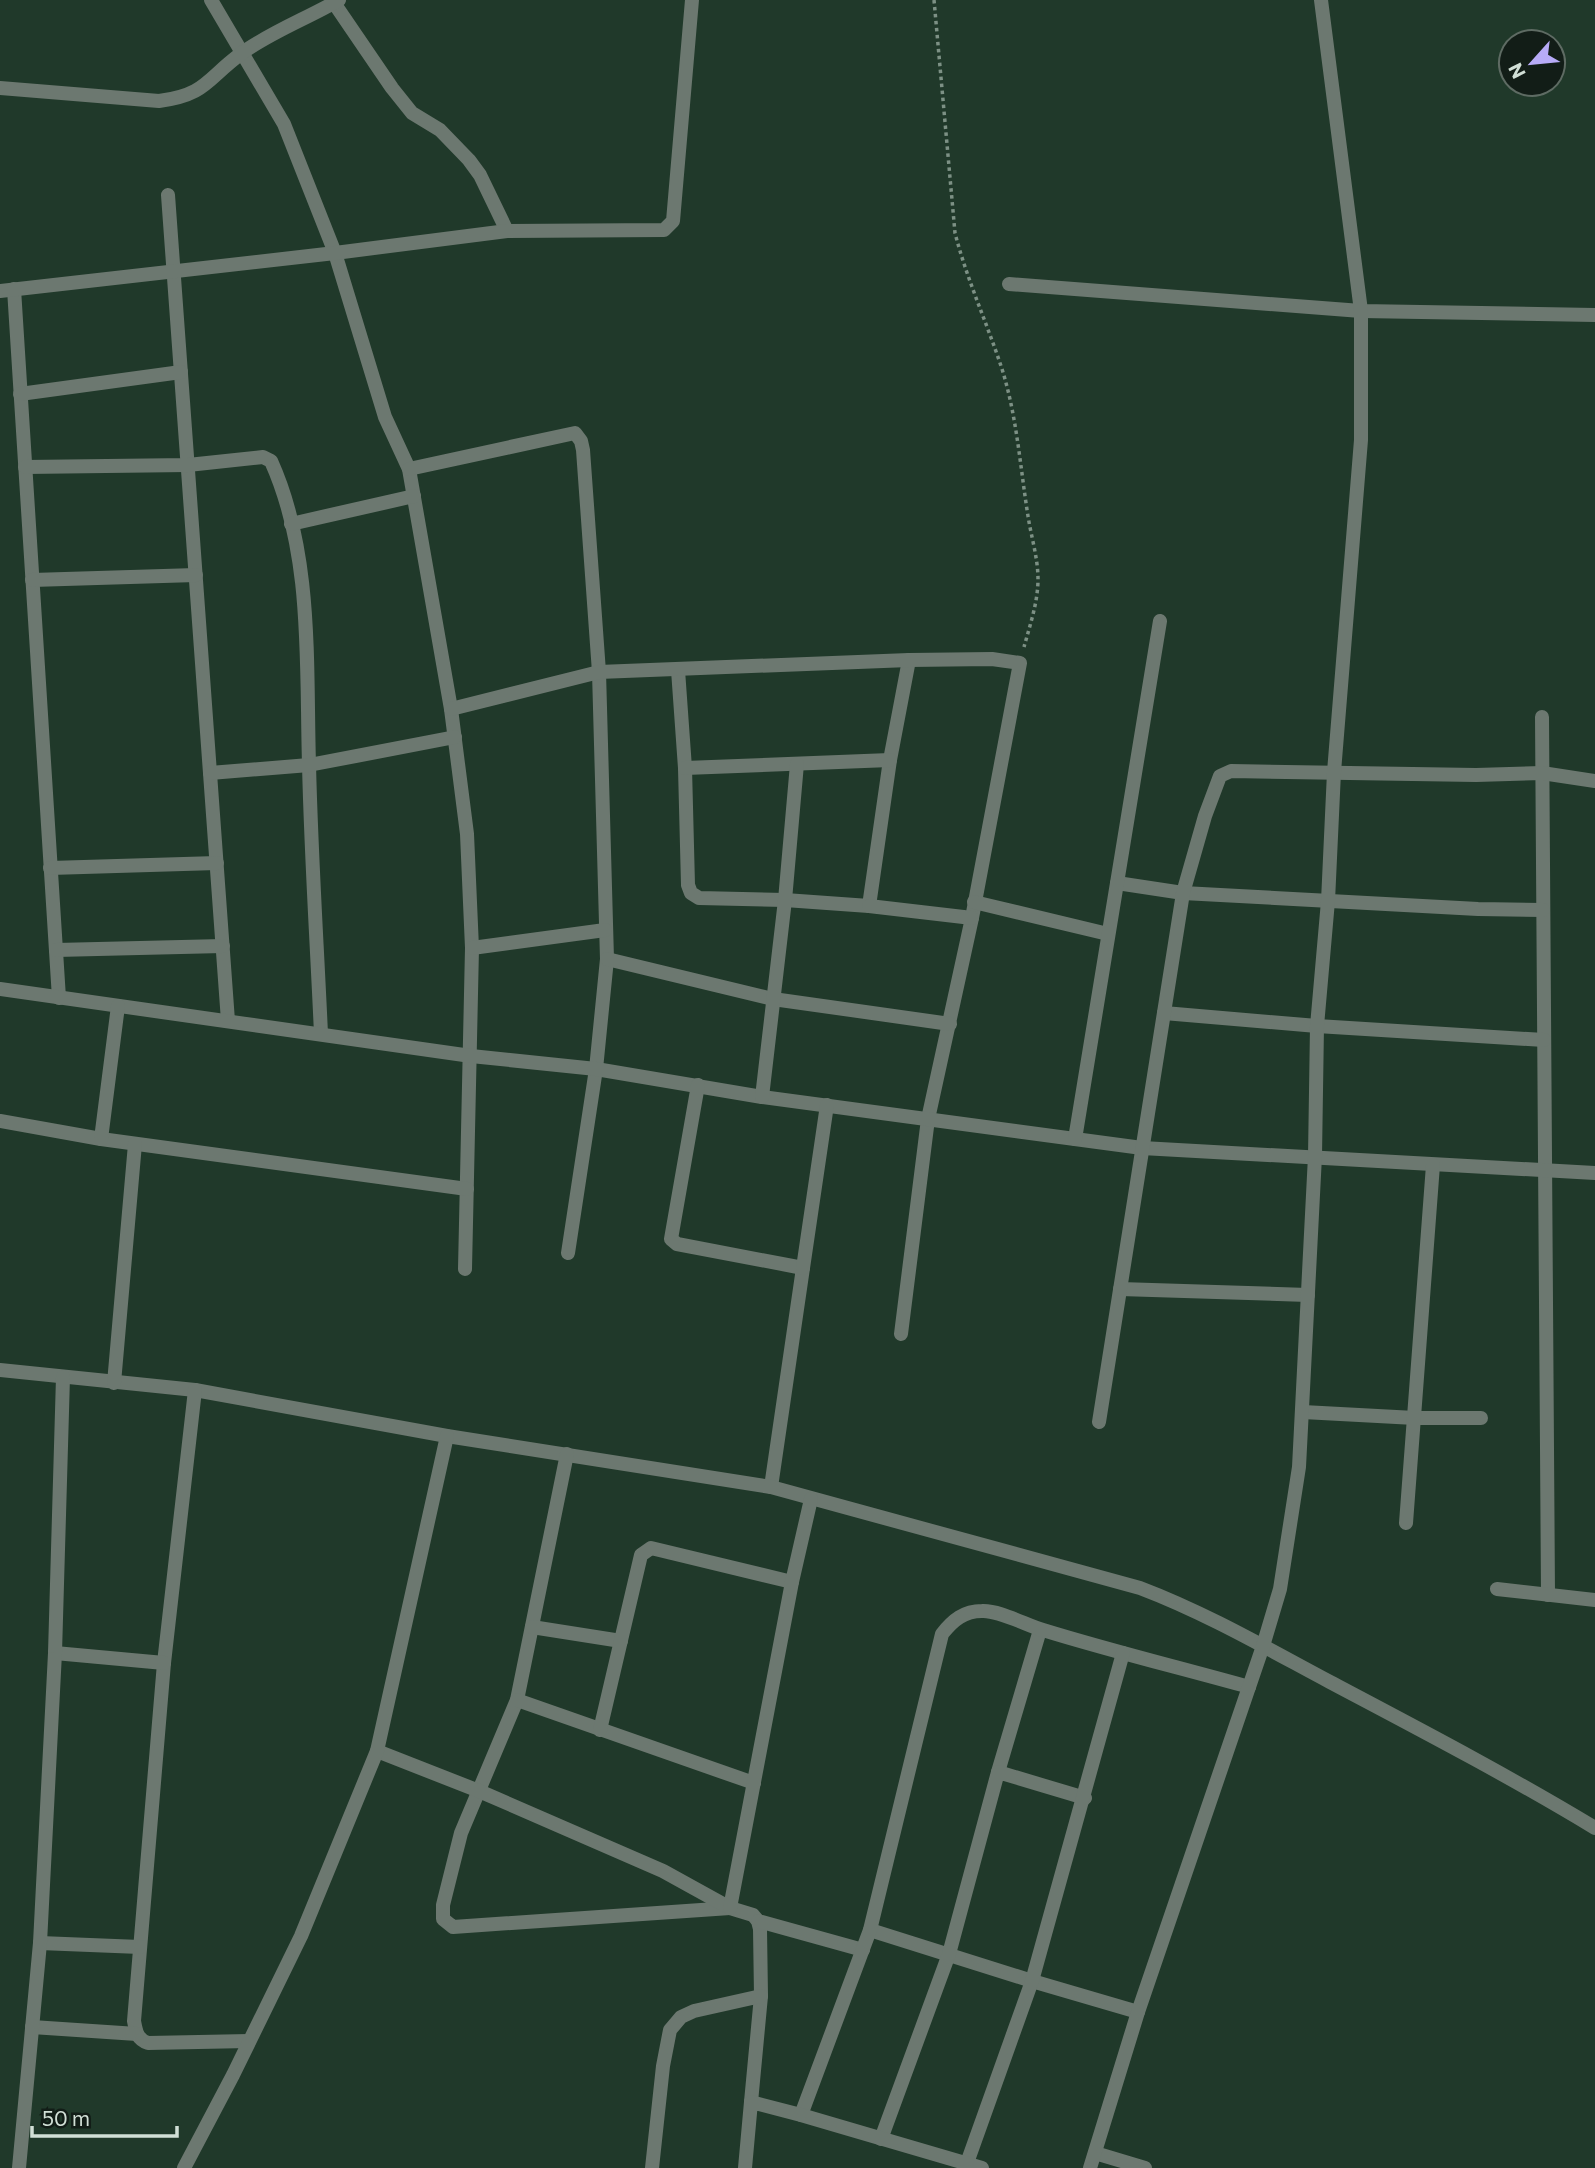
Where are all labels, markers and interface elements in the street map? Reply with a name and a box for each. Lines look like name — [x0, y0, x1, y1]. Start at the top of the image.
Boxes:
north arrow — [1497, 28, 1567, 98]
text: N — [1503, 59, 1530, 83]
scale bar — [32, 2094, 177, 2138]
text: 50 m — [42, 2105, 90, 2130]

